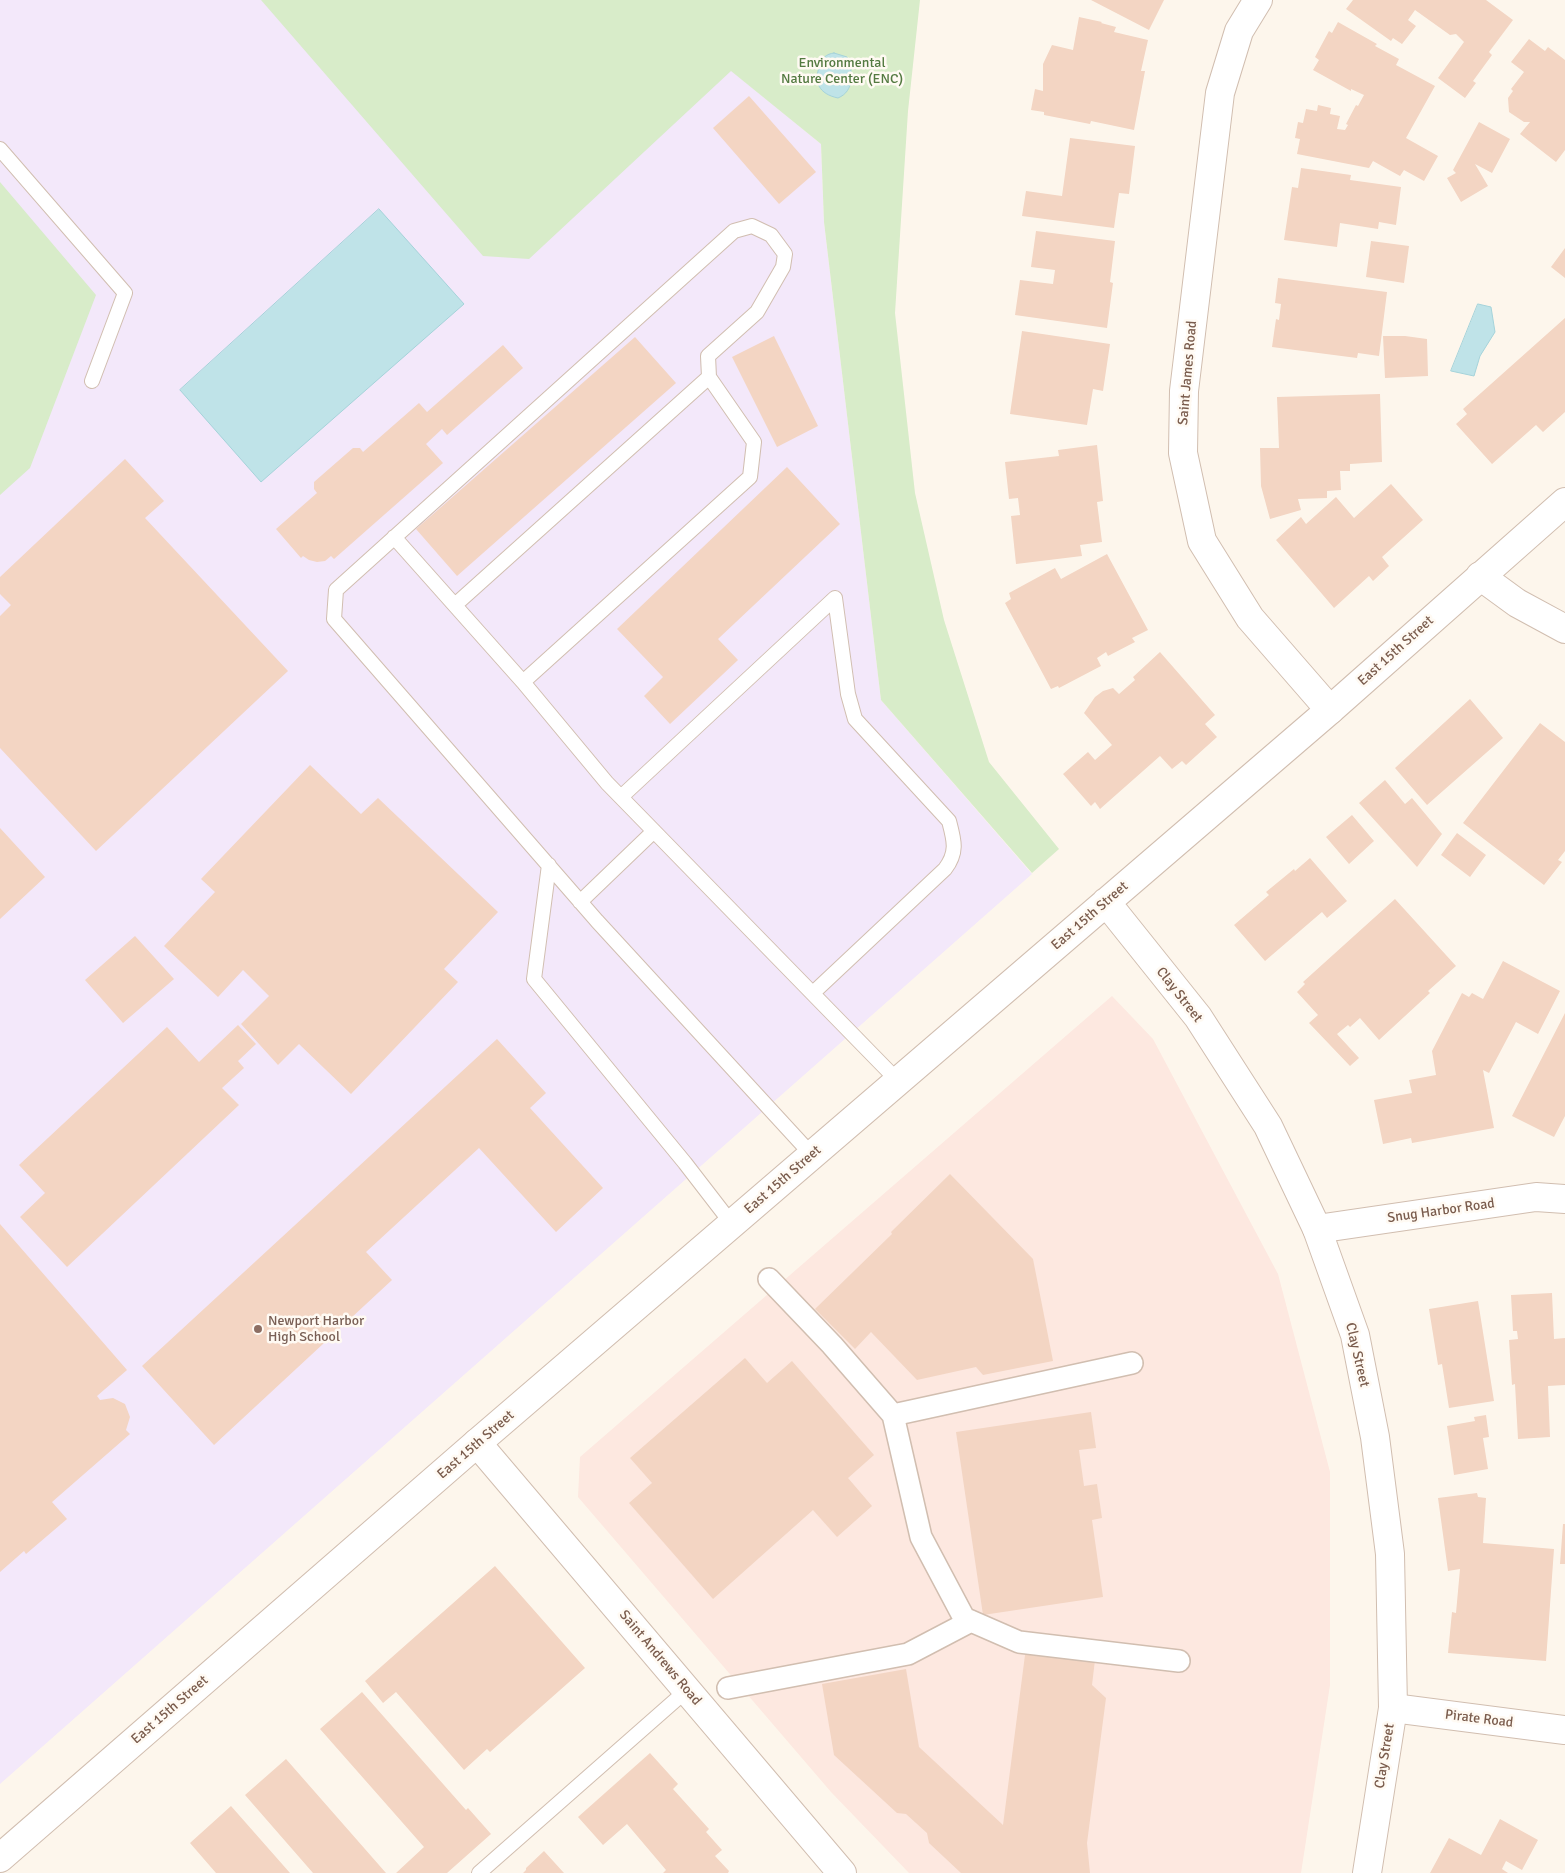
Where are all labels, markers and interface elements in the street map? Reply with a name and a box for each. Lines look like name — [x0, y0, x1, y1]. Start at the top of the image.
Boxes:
park label: Environmental Nature Center (ENC) — [781, 55, 903, 88]
street label: Saint James Road — [1175, 320, 1201, 426]
street label: East 15th Street — [1355, 613, 1437, 689]
street label: East 15th Street — [1048, 878, 1132, 954]
street label: Clay Street — [1152, 964, 1206, 1026]
street label: East 15th Street — [741, 1142, 825, 1218]
street label: Snug Harbor Road — [1386, 1195, 1496, 1227]
place label: Newport Harbor High School — [268, 1313, 364, 1345]
street label: Clay Street — [1341, 1321, 1373, 1389]
marker: Newport Harbor High School — [252, 1323, 264, 1335]
street label: East 15th Street — [434, 1407, 518, 1483]
street label: Saint Andrews Road — [615, 1607, 705, 1709]
street label: East 15th Street — [128, 1672, 212, 1748]
street label: Pirate Road — [1444, 1706, 1514, 1732]
street label: Clay Street — [1372, 1722, 1398, 1790]

